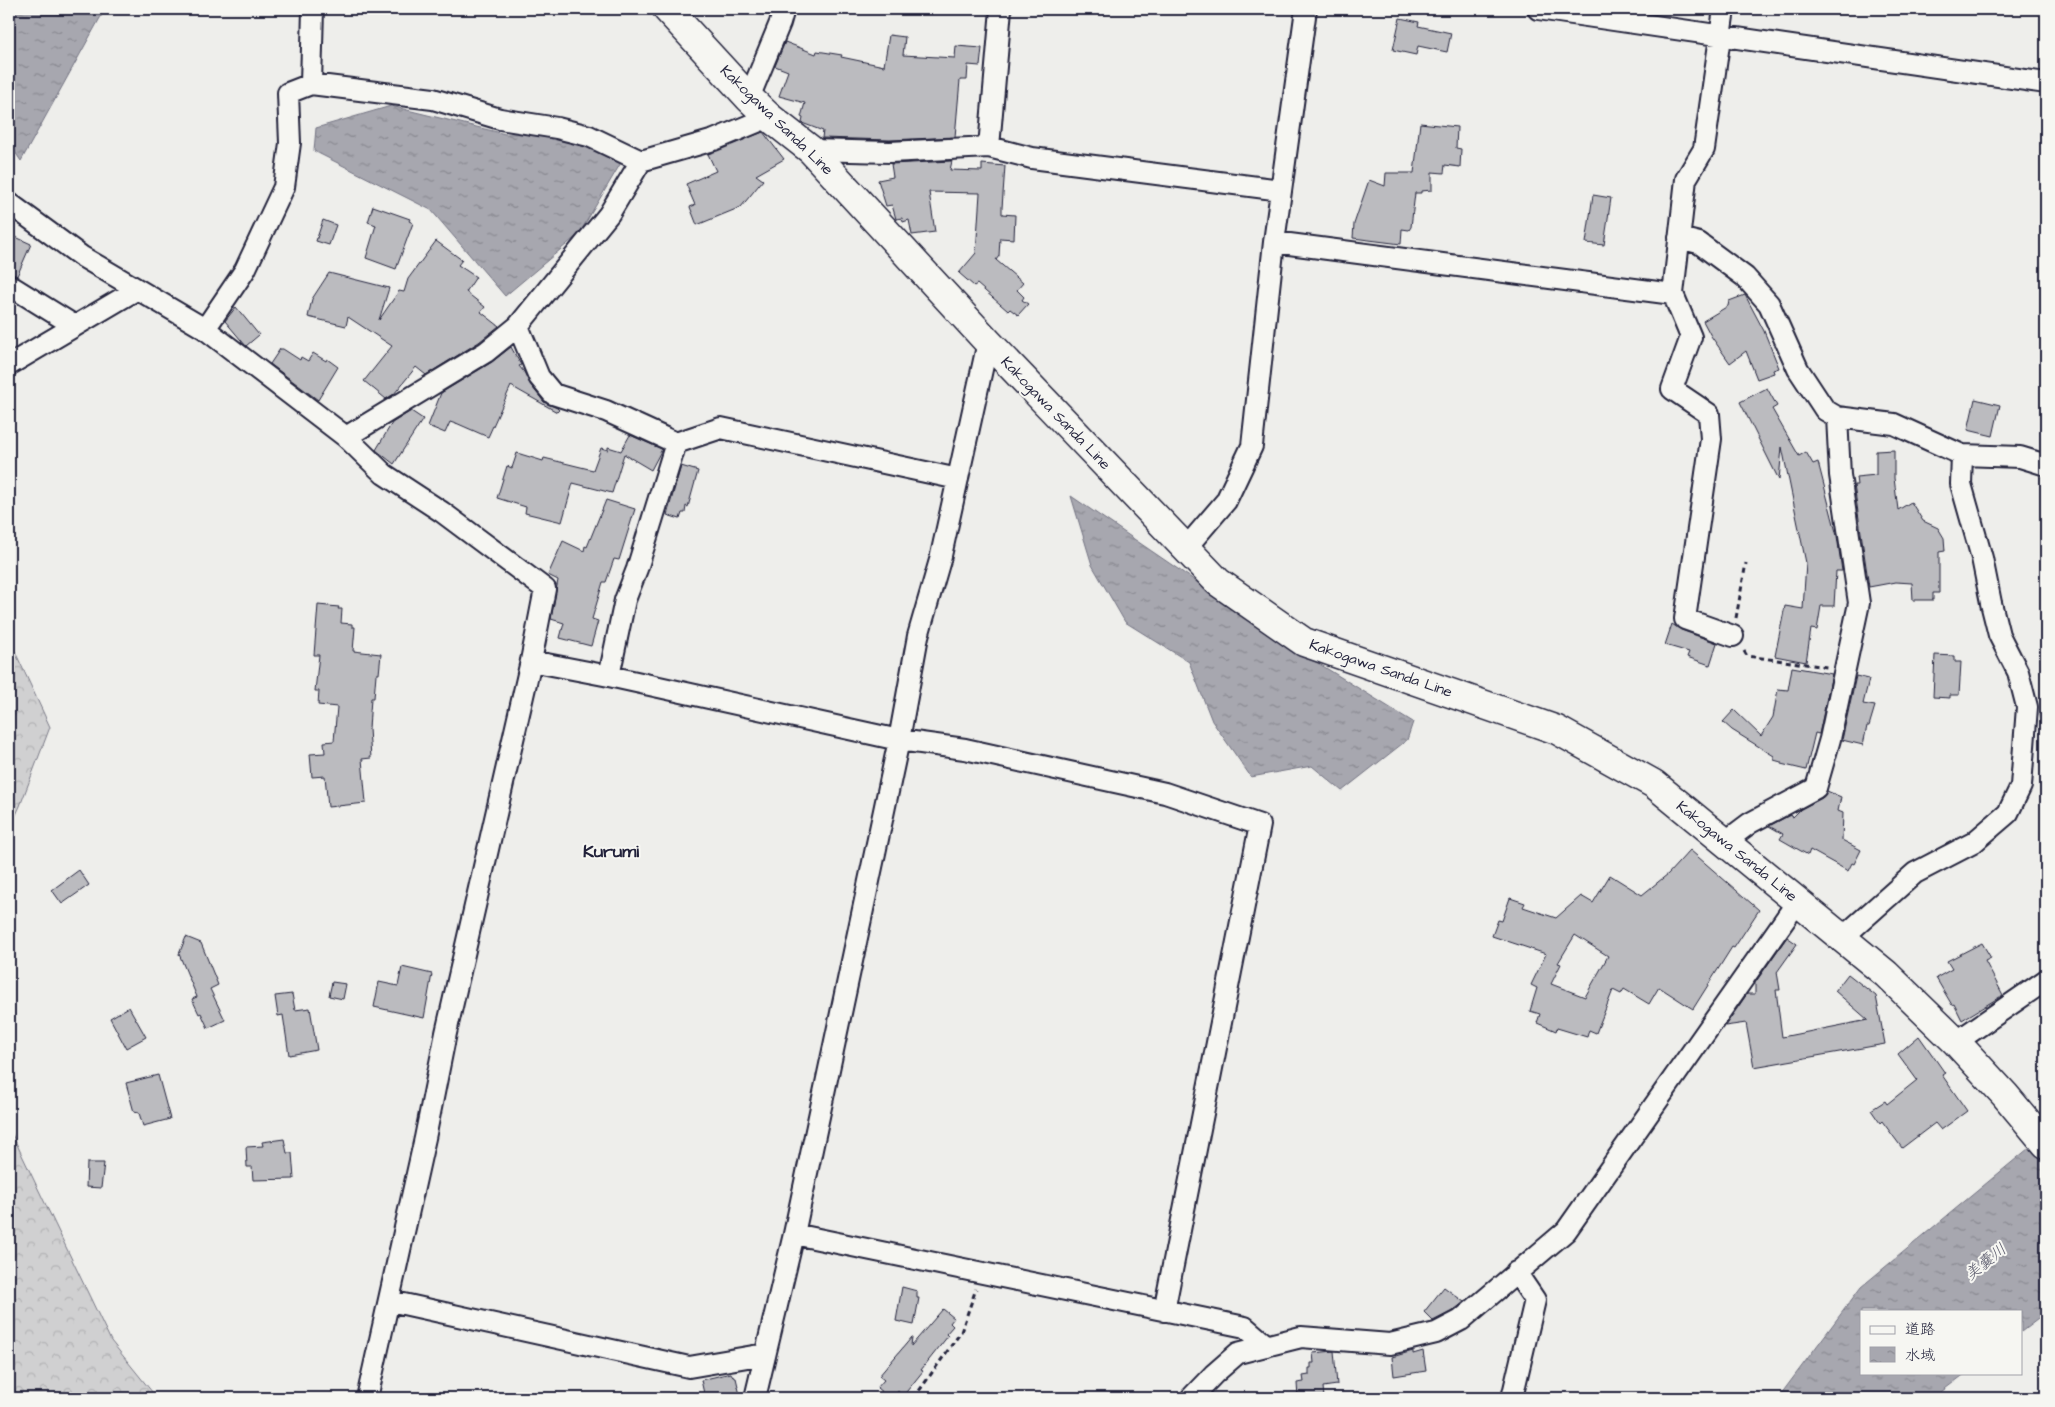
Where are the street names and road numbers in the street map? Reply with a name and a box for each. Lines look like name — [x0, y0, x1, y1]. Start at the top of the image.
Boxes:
street label: Kakogawa Sanda Line — [715, 61, 838, 181]
street label: Kakogawa Sanda Line — [995, 352, 1115, 475]
street label: Kakogawa Sanda Line — [1306, 634, 1455, 704]
street label: Kakogawa Sanda Line — [1671, 796, 1802, 907]

